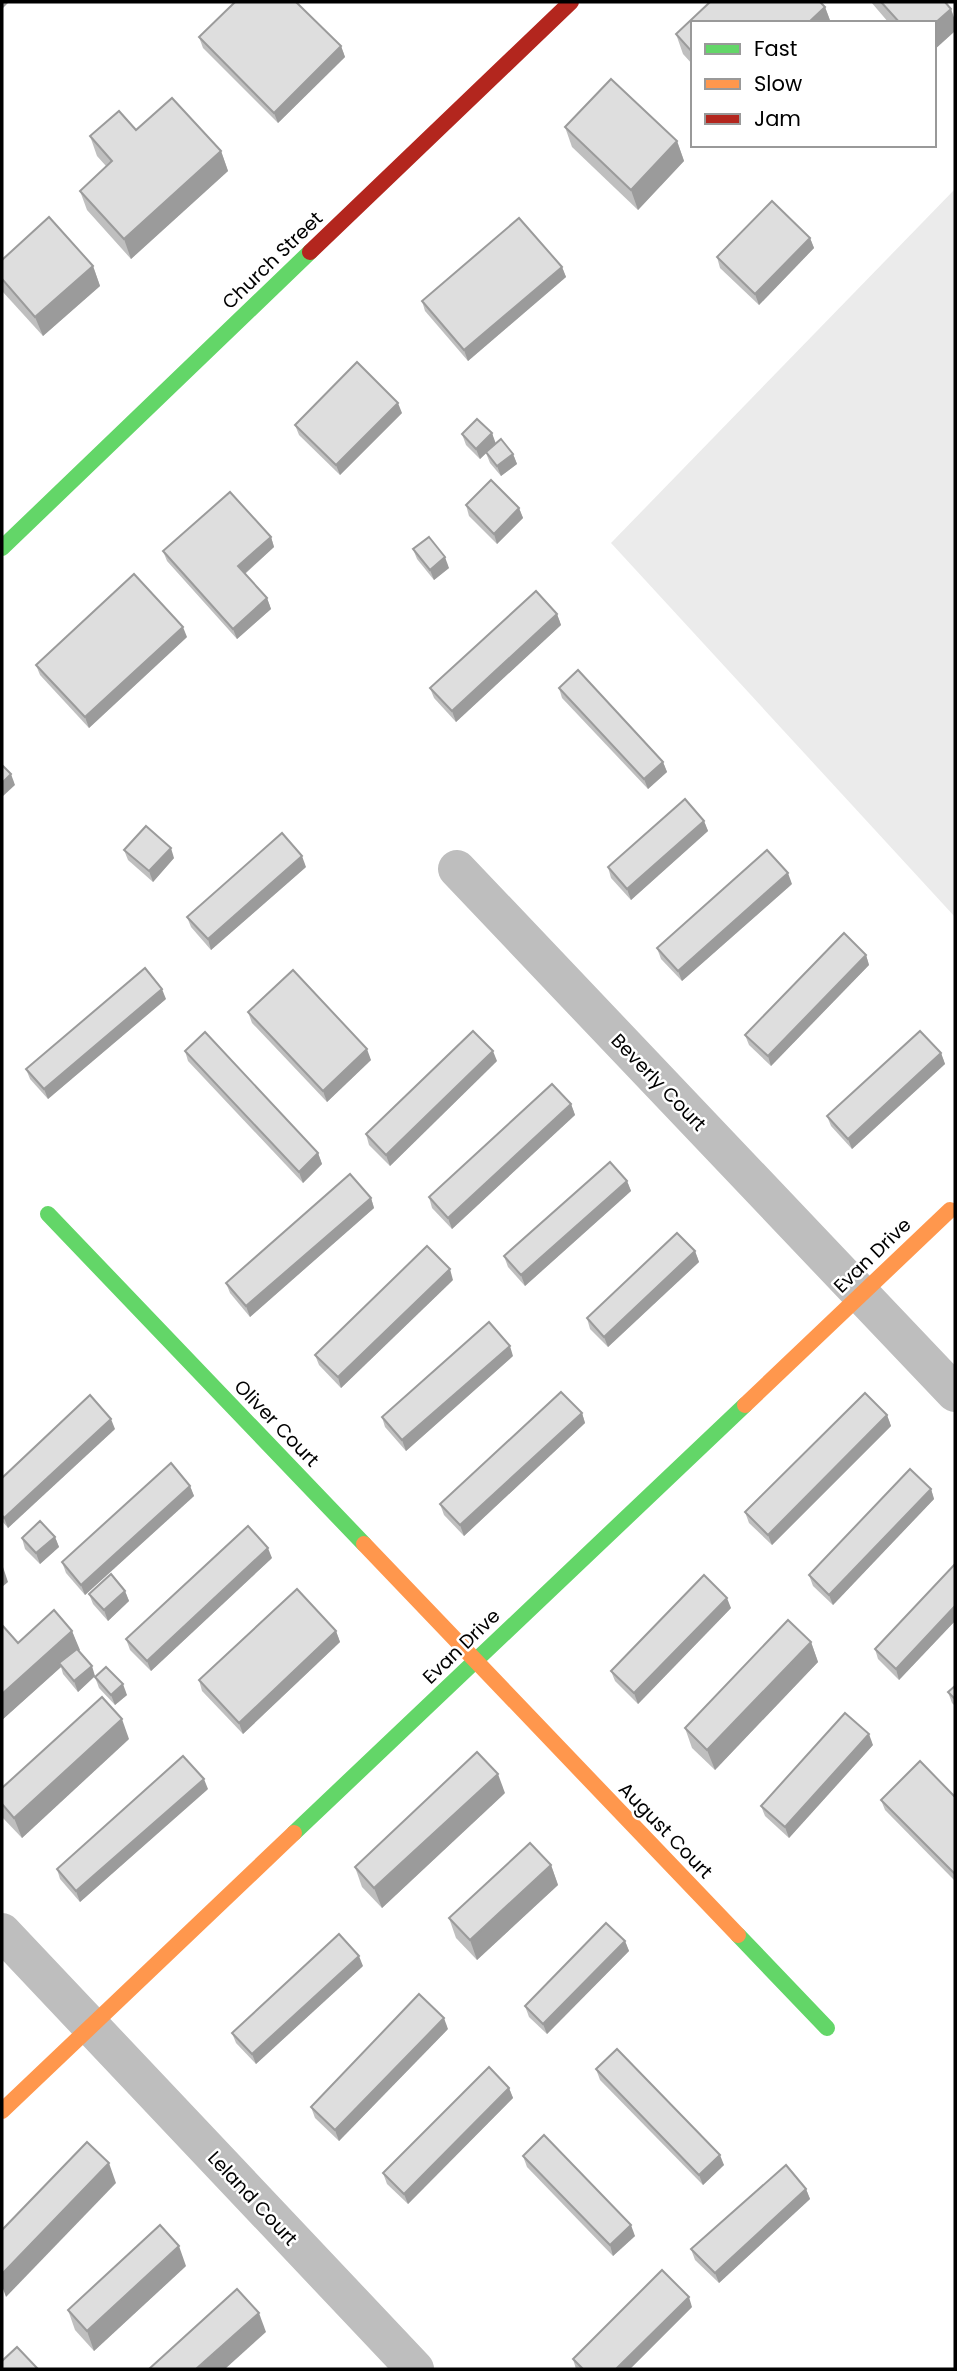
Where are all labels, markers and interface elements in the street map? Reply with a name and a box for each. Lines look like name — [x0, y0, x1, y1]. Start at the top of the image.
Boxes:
legend — [691, 21, 936, 147]
text: Fast — [754, 34, 797, 63]
text: Slow — [754, 69, 802, 98]
text: Jam — [754, 104, 801, 133]
street label: Church Street — [216, 205, 329, 315]
street label: Beverly Court — [605, 1028, 712, 1137]
street label: Evan Drive — [828, 1212, 917, 1299]
street label: Oliver Court — [228, 1374, 325, 1473]
street label: Evan Drive — [417, 1603, 506, 1690]
street label: August Court — [613, 1776, 719, 1885]
street label: Leland Court — [202, 2145, 304, 2252]

